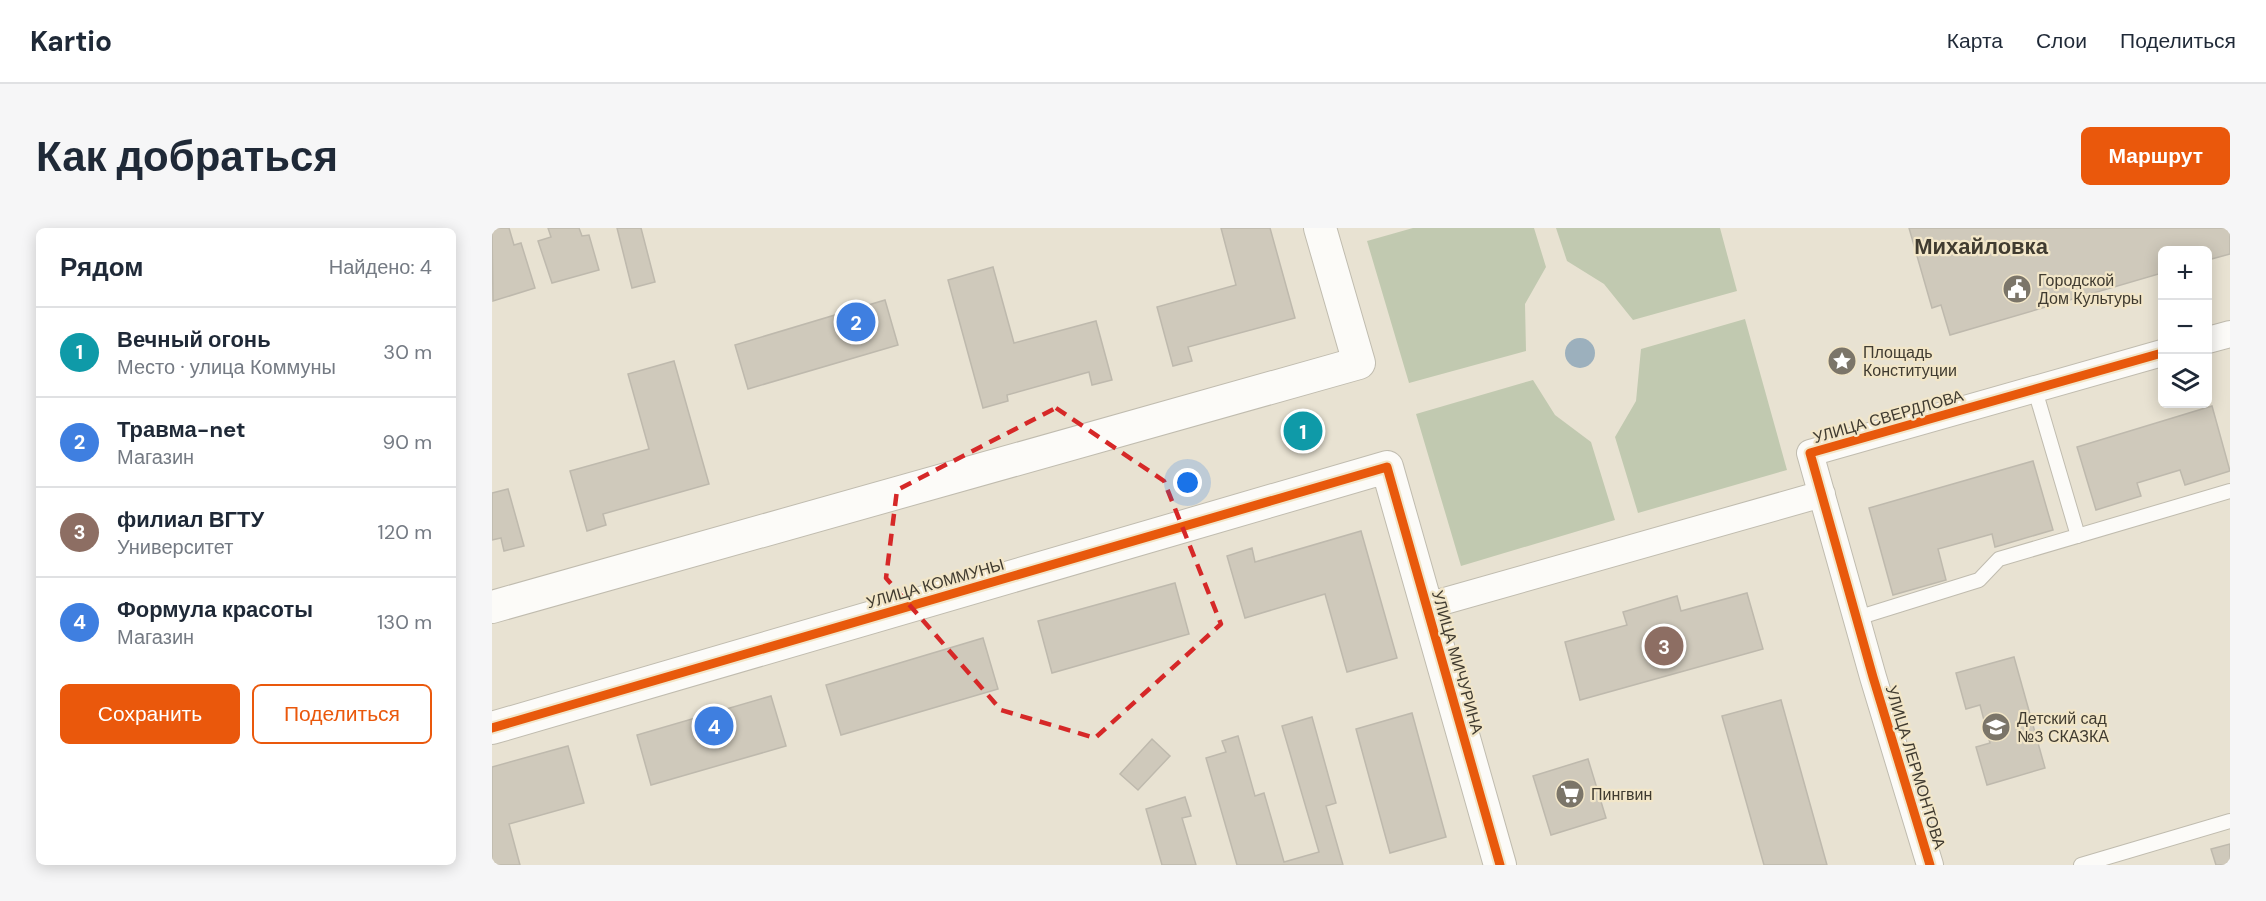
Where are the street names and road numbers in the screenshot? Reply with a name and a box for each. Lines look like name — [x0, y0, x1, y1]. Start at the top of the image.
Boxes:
street label: УЛИЦА СВЕРДЛОВА — [1811, 385, 1966, 448]
street label: УЛИЦА КОММУНЫ — [864, 554, 1007, 613]
street label: УЛИЦА МИЧУРИНА — [1427, 588, 1488, 737]
street label: УЛИЦА ЛЕРМОНТОВА — [1881, 683, 1950, 852]

